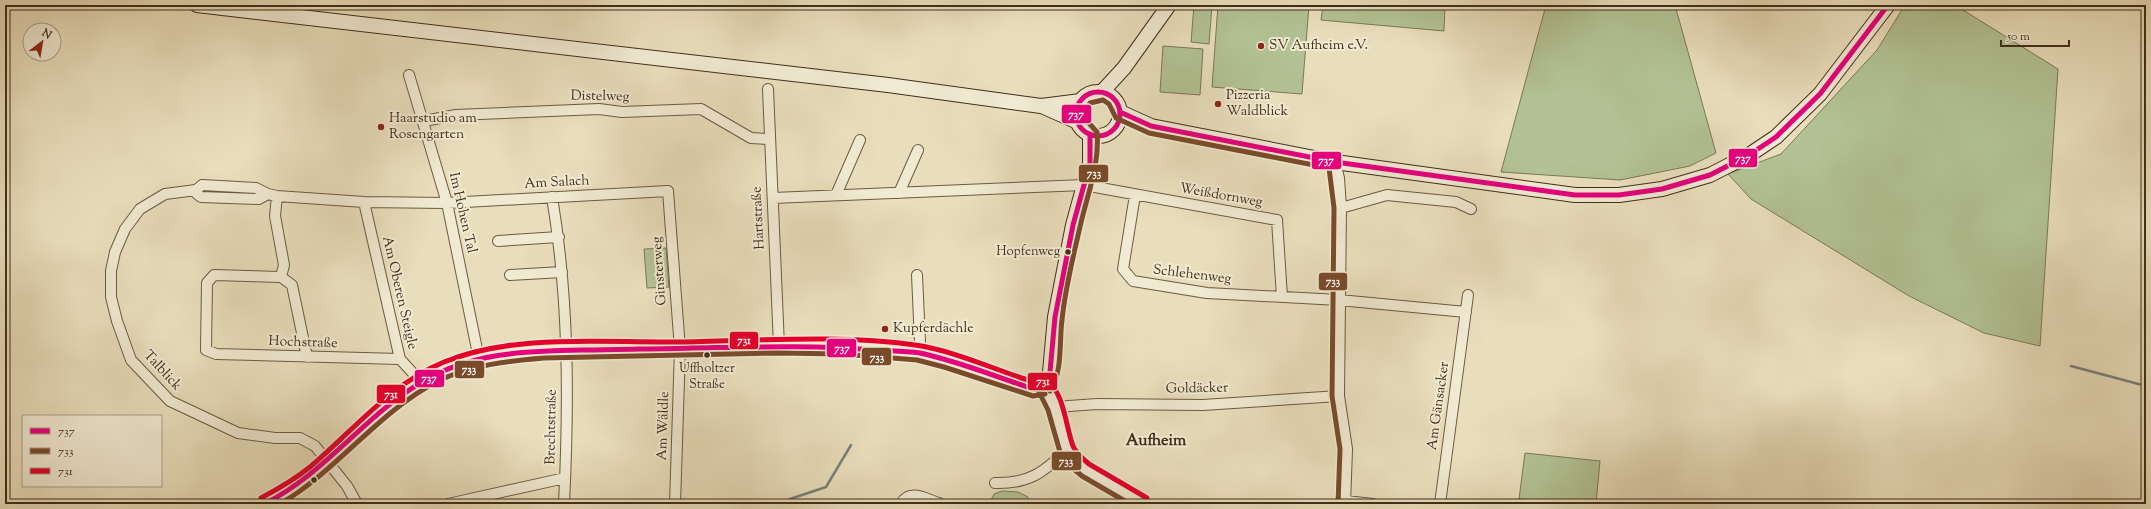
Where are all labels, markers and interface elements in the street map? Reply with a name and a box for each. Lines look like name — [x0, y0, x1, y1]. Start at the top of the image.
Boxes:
north arrow — [22, 22, 62, 62]
scale bar — [2001, 22, 2069, 48]
text: N — [38, 25, 55, 44]
text: 50 m — [2006, 28, 2030, 46]
place label: SV Aufheim e.V. — [1269, 36, 1368, 56]
marker: SV Aufheim e.V. — [1256, 41, 1266, 51]
street label: Distelweg — [570, 86, 630, 108]
place label: Pizzeria Waldblick — [1226, 86, 1289, 122]
marker: Pizzeria Waldblick — [1213, 99, 1223, 109]
line badge: 737 — [1061, 104, 1092, 124]
text: 737 — [1068, 107, 1084, 123]
place label: Haarstudio am Rosengarten — [389, 109, 477, 145]
marker: Haarstudio am Rosengarten — [376, 122, 386, 132]
line badge: 737 — [1728, 148, 1758, 168]
line badge: 737 — [1311, 151, 1342, 170]
text: 737 — [1735, 151, 1751, 167]
text: 737 — [1318, 153, 1334, 169]
line badge: 733 — [1078, 164, 1109, 183]
text: 733 — [1087, 166, 1102, 182]
street label: Im Hohen Tal — [443, 170, 481, 256]
street label: Am Salach — [524, 171, 590, 195]
street label: Weißdornweg — [1178, 179, 1264, 213]
street label: Hartstraße — [747, 186, 771, 250]
street label: Am Oberen Steigle — [376, 234, 422, 352]
street label: Ginsterweg — [648, 236, 672, 306]
place label: Hopfenweg — [996, 243, 1060, 261]
marker: Hopfenweg — [1063, 247, 1073, 257]
street label: Schlehenweg — [1152, 260, 1233, 290]
line badge: 733 — [1318, 272, 1348, 291]
text: 733 — [1326, 274, 1341, 290]
place label: Kupferdächle — [893, 319, 974, 339]
marker: Kupferdächle — [880, 324, 890, 334]
line badge: 731 — [729, 331, 759, 350]
street label: Hochstraße — [268, 332, 338, 354]
text: 731 — [737, 333, 751, 349]
line badge: 737 — [826, 338, 857, 358]
text: 737 — [834, 341, 850, 357]
street label: Talblick — [138, 346, 186, 396]
line badge: 733 — [861, 347, 892, 366]
marker: Uffholtzer Straße — [702, 350, 712, 360]
text: 733 — [870, 350, 885, 366]
line badge: 733 — [454, 360, 485, 379]
place label: Uffholtzer Straße — [679, 360, 735, 394]
street label: Am Gänsacker — [1423, 360, 1455, 452]
text: 733 — [462, 362, 477, 378]
line badge: 737 — [414, 369, 445, 388]
text: 737 — [421, 371, 437, 387]
line badge: 731 — [1027, 372, 1058, 391]
text: 731 — [1036, 374, 1050, 390]
street label: Goldäcker — [1166, 378, 1229, 400]
line badge: 731 — [376, 384, 406, 404]
text: 731 — [384, 387, 398, 403]
street label: Brechtstraße — [541, 389, 563, 465]
street label: Am Wäldle — [653, 391, 675, 461]
legend — [22, 415, 162, 487]
text: 737 — [58, 423, 75, 441]
district label: Aufheim — [1126, 430, 1187, 453]
text: 733 — [58, 443, 74, 461]
line badge: 733 — [1051, 451, 1082, 471]
text: 733 — [1059, 454, 1074, 470]
text: 731 — [58, 463, 73, 481]
unlabelled marker — [309, 475, 319, 485]

